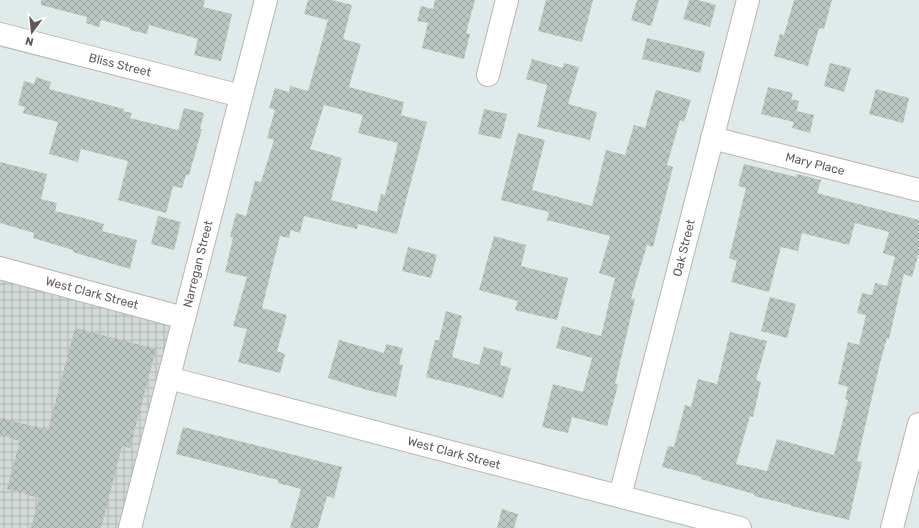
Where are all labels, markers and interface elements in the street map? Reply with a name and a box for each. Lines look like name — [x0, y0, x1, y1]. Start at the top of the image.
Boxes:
north arrow — [12, 12, 52, 52]
text: N — [24, 34, 35, 48]
street label: Bliss Street — [87, 51, 153, 80]
street label: Mary Place — [784, 150, 846, 178]
street label: Oak Street — [670, 218, 698, 278]
street label: Narregan Street — [180, 219, 216, 309]
street label: West Clark Street — [44, 274, 140, 312]
street label: West Clark Street — [406, 434, 502, 472]

